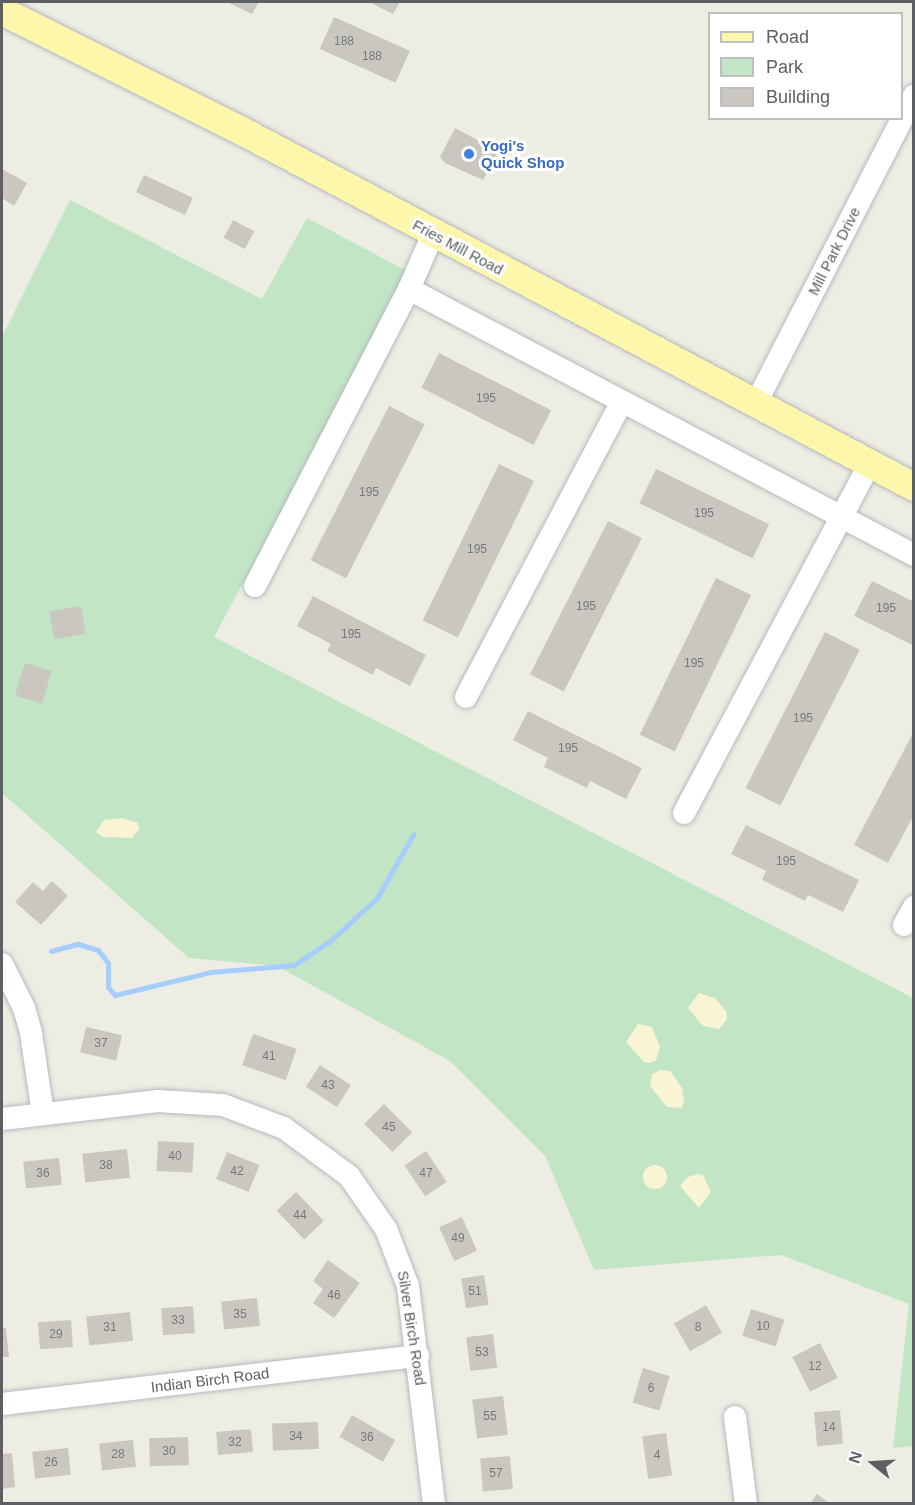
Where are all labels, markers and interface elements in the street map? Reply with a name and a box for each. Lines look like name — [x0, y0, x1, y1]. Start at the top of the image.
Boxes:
legend — [708, 12, 903, 120]
text: Road — [766, 27, 809, 47]
house number: 188 — [334, 35, 354, 49]
house number: 188 — [362, 50, 382, 64]
text: Park — [766, 57, 803, 77]
text: Building — [766, 87, 830, 107]
place label: Yogi's Quick Shop — [481, 136, 564, 171]
marker: Yogi's Quick Shop — [462, 147, 476, 161]
street label: Mill Park Drive — [804, 204, 864, 298]
street label: Fries Mill Road — [410, 216, 506, 278]
house number: 195 — [476, 392, 496, 406]
house number: 195 — [359, 486, 379, 500]
house number: 195 — [694, 507, 714, 521]
house number: 195 — [467, 543, 487, 557]
house number: 195 — [576, 600, 596, 614]
house number: 195 — [876, 602, 896, 616]
house number: 195 — [341, 628, 361, 642]
house number: 195 — [684, 657, 704, 671]
house number: 195 — [793, 712, 813, 726]
house number: 195 — [558, 742, 578, 756]
house number: 195 — [776, 855, 796, 869]
house number: 37 — [94, 1037, 108, 1051]
house number: 41 — [262, 1050, 276, 1064]
house number: 43 — [321, 1079, 335, 1093]
house number: 45 — [382, 1121, 396, 1135]
house number: 40 — [168, 1150, 182, 1164]
house number: 38 — [99, 1159, 113, 1173]
house number: 42 — [230, 1165, 244, 1179]
house number: 36 — [36, 1167, 50, 1181]
house number: 47 — [419, 1167, 433, 1181]
house number: 44 — [293, 1209, 307, 1223]
house number: 49 — [451, 1232, 465, 1246]
street label: Silver Birch Road — [394, 1269, 430, 1387]
house number: 51 — [468, 1285, 482, 1299]
house number: 46 — [327, 1289, 341, 1303]
house number: 35 — [233, 1308, 247, 1322]
house number: 33 — [171, 1314, 185, 1328]
house number: 10 — [756, 1320, 770, 1334]
house number: 31 — [103, 1321, 117, 1335]
house number: 8 — [695, 1321, 701, 1335]
house number: 29 — [49, 1328, 63, 1342]
house number: 53 — [475, 1346, 489, 1360]
house number: 12 — [808, 1360, 822, 1374]
street label: Indian Birch Road — [150, 1364, 270, 1396]
house number: 6 — [648, 1382, 654, 1396]
house number: 55 — [483, 1410, 497, 1424]
house number: 14 — [822, 1421, 836, 1435]
house number: 34 — [289, 1430, 303, 1444]
house number: 36 — [360, 1431, 374, 1445]
north arrow — [843, 1433, 903, 1493]
house number: 32 — [228, 1436, 242, 1450]
house number: 30 — [162, 1445, 176, 1459]
house number: 28 — [111, 1448, 125, 1462]
house number: 4 — [654, 1449, 660, 1463]
text: N — [846, 1449, 865, 1465]
house number: 26 — [44, 1456, 58, 1470]
house number: 57 — [489, 1467, 503, 1481]

